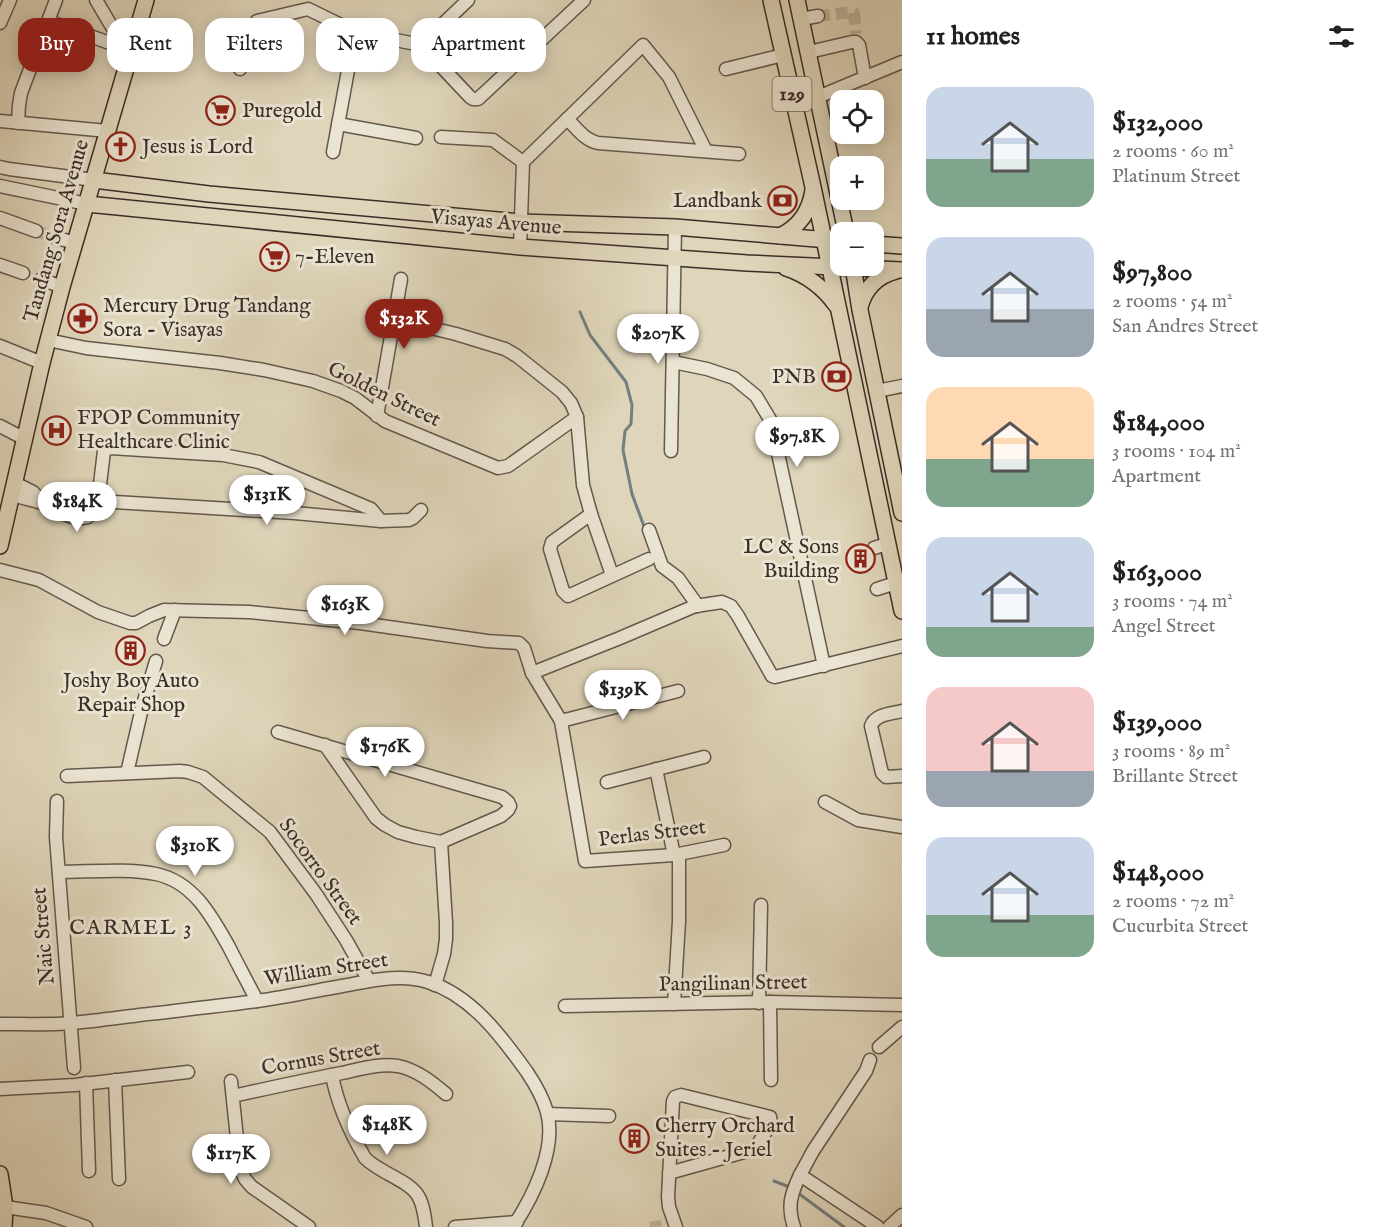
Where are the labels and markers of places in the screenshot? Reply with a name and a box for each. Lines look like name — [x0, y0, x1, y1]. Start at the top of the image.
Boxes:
supermarket icon: Puregold — [205, 95, 237, 127]
place label: Puregold — [242, 98, 323, 125]
church icon: Jesus is Lord — [105, 131, 137, 163]
place label: Jesus is Lord — [140, 134, 254, 161]
bank icon: Landbank — [767, 185, 799, 217]
place label: Landbank — [673, 188, 763, 215]
supermarket icon: 7-Eleven — [258, 241, 290, 273]
place label: 7-Eleven — [295, 244, 374, 271]
place label: Mercury Drug Tandang Sora - Visayas — [103, 293, 311, 344]
pin: $132K — [362, 299, 446, 350]
pharmacy icon: Mercury Drug Tandang Sora - Visayas — [66, 302, 98, 334]
pin: $207K — [616, 314, 700, 365]
bank icon: PNB — [821, 361, 853, 393]
place label: PNB — [772, 364, 816, 391]
place label: FPOP Community Healthcare Clinic — [77, 405, 241, 456]
hospital icon: FPOP Community Healthcare Clinic — [40, 414, 72, 446]
pin: $97.8K — [748, 417, 846, 468]
pin: $131K — [225, 475, 309, 526]
pin: $184K — [35, 482, 119, 533]
place label: LC & Sons Building — [744, 534, 840, 585]
building icon: LC & Sons Building — [844, 543, 876, 575]
pin: $163K — [303, 585, 387, 636]
building icon: Joshy Boy Auto Repair Shop — [115, 634, 147, 666]
place label: Joshy Boy Auto Repair Shop — [61, 668, 199, 719]
pin: $139K — [581, 670, 665, 721]
pin: $176K — [343, 727, 427, 778]
pin: $310K — [153, 826, 237, 877]
pin: $148K — [345, 1105, 429, 1156]
place label: Cherry Orchard Suites - Jeriel — [655, 1113, 795, 1164]
building icon: Cherry Orchard Suites - Jeriel — [618, 1122, 650, 1154]
pin: $117K — [189, 1134, 273, 1185]

